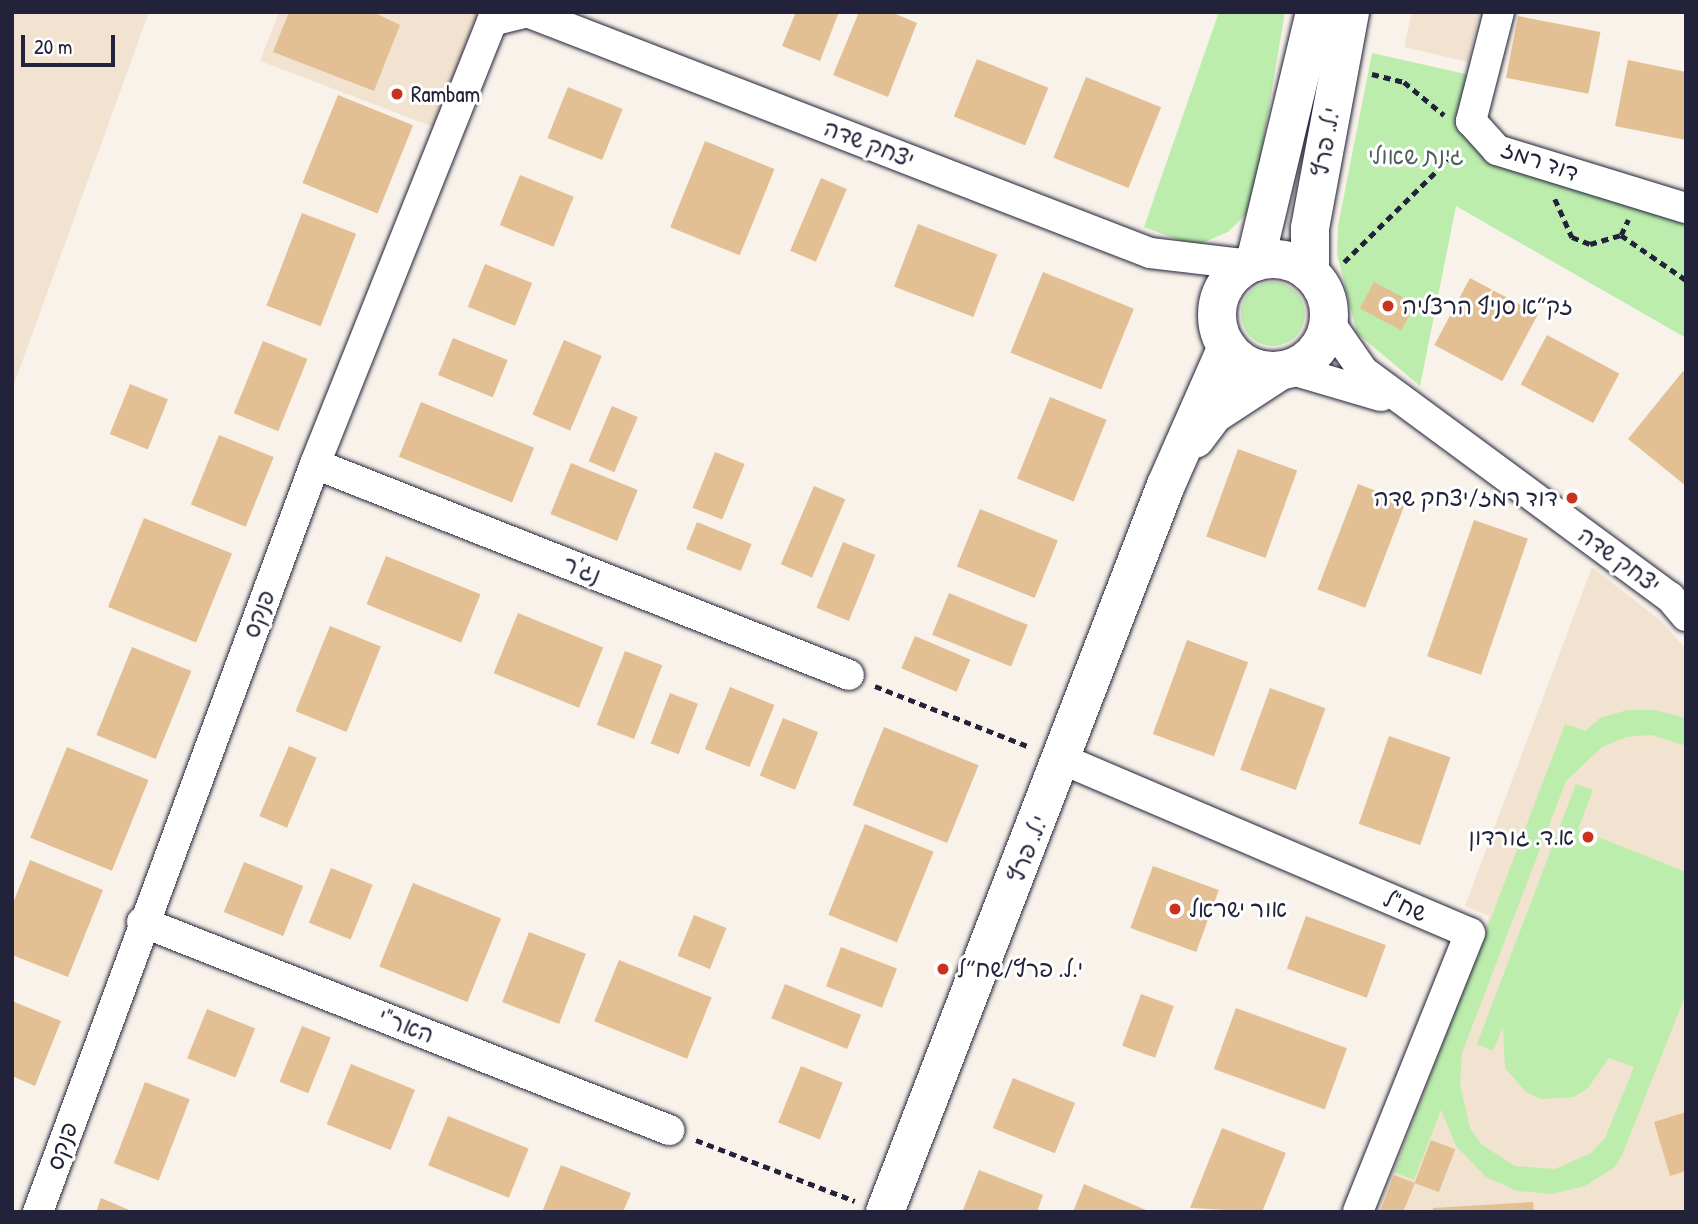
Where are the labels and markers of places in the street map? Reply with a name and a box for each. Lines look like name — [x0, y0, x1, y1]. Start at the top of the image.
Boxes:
place label: Rambam — [411, 80, 480, 108]
marker: Rambam — [389, 86, 405, 102]
place label: זק״א סניף הרצליה — [1402, 292, 1573, 320]
marker: זק״א סניף הרצליה — [1380, 298, 1396, 314]
place label: דוד רמז/יצחק שדה — [1374, 484, 1558, 512]
marker: דוד רמז/יצחק שדה — [1564, 490, 1580, 506]
place label: א.ד. גורדון — [1469, 823, 1574, 851]
marker: א.ד. גורדון — [1580, 829, 1596, 845]
place label: אור ישראל — [1189, 895, 1287, 923]
marker: אור ישראל — [1167, 901, 1183, 917]
place label: י.ל. פרץ/שח״ל — [957, 955, 1083, 983]
marker: י.ל. פרץ/שח״ל — [935, 961, 951, 977]

